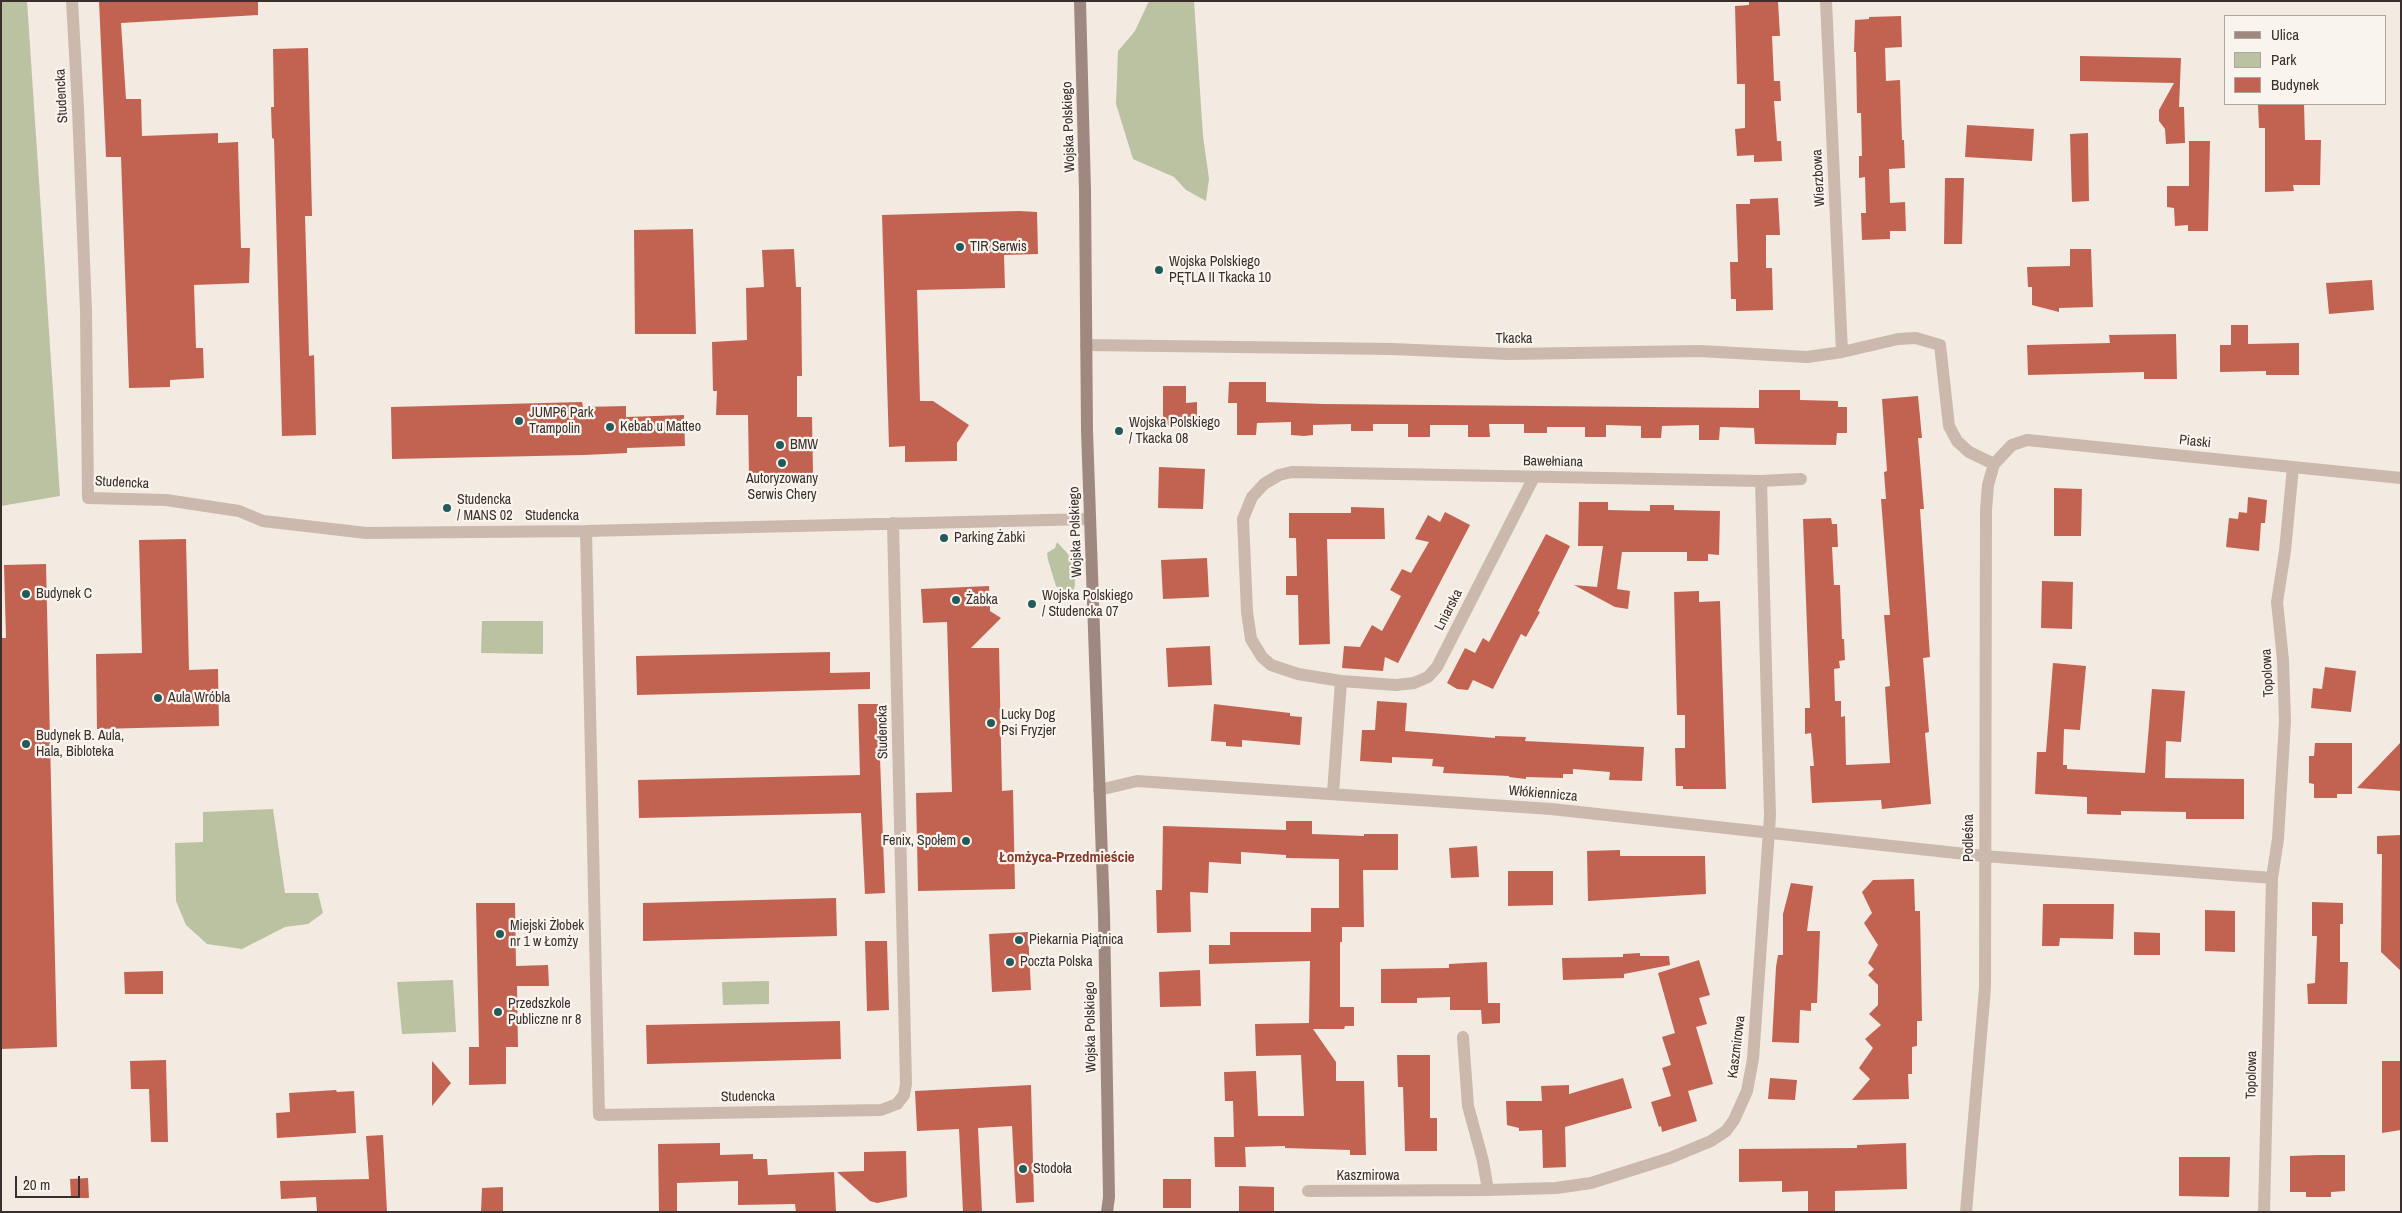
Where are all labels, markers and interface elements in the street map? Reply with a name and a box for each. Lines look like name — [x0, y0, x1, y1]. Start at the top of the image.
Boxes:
legend — [2224, 15, 2387, 105]
text: Ulica — [2271, 24, 2299, 45]
text: Park — [2271, 49, 2296, 70]
street label: Studencka — [52, 68, 72, 124]
text: Budynek — [2271, 74, 2319, 95]
street label: Wojska Polskiego — [1059, 81, 1079, 173]
street label: Wierzbowa — [1809, 149, 1829, 207]
place label: TIR Serwis — [970, 239, 1027, 255]
marker: TIR Serwis — [954, 241, 966, 253]
place label: Wojska Polskiego PĘTLA II Tkacka 10 — [1169, 254, 1271, 286]
marker: Wojska Polskiego PĘTLA II Tkacka 10 — [1153, 264, 1165, 276]
street label: Tkacka — [1495, 331, 1533, 347]
place label: JUMP6 Park Trampolin — [529, 405, 593, 438]
marker: JUMP6 Park Trampolin — [513, 415, 525, 427]
place label: Wojska Polskiego / Tkacka 08 — [1129, 415, 1220, 448]
place label: Kebab u Matteo — [620, 419, 701, 435]
marker: Kebab u Matteo — [604, 421, 616, 433]
marker: Wojska Polskiego / Tkacka 08 — [1113, 425, 1125, 437]
street label: Piaski — [2178, 432, 2212, 452]
place label: BMW — [790, 437, 818, 453]
marker: BMW — [774, 439, 786, 451]
street label: Bawełniana — [1523, 453, 1583, 471]
marker: Autoryzowany Serwis Chery — [776, 457, 788, 469]
place label: Autoryzowany Serwis Chery — [746, 471, 818, 504]
street label: Studencka — [94, 473, 150, 493]
street label: Wojska Polskiego — [1066, 486, 1086, 578]
place label: Studencka / MANS 02 — [457, 492, 513, 524]
marker: Studencka / MANS 02 — [441, 502, 453, 514]
street label: Studencka — [525, 508, 579, 524]
place label: Parking Żabki — [954, 530, 1025, 546]
marker: Parking Żabki — [938, 532, 950, 544]
place label: Budynek C — [36, 586, 92, 602]
street label: Lniarska — [1432, 587, 1466, 633]
marker: Budynek C — [20, 588, 32, 600]
place label: Wojska Polskiego / Studencka 07 — [1042, 588, 1133, 620]
place label: Żabka — [966, 592, 998, 608]
marker: Żabka — [950, 594, 962, 606]
marker: Wojska Polskiego / Studencka 07 — [1026, 598, 1038, 610]
street label: Topolowa — [2258, 648, 2278, 698]
place label: Aula Wróbla — [168, 690, 230, 706]
marker: Aula Wróbla — [152, 692, 164, 704]
street label: Studencka — [874, 705, 892, 759]
place label: Lucky Dog Psi Fryzjer — [1001, 707, 1056, 740]
marker: Lucky Dog Psi Fryzjer — [985, 717, 997, 729]
place label: Budynek B. Aula, Hala, Bibloteka — [36, 728, 124, 760]
marker: Budynek B. Aula, Hala, Bibloteka — [20, 738, 32, 750]
street label: Włókiennicza — [1508, 783, 1578, 805]
street label: Podleśna — [1961, 814, 1977, 862]
place label: Fenix, Społem — [883, 833, 956, 849]
marker: Fenix, Społem — [960, 835, 972, 847]
district label: Łomżyca-Przedmieście — [999, 849, 1135, 867]
place label: Miejski Żłobek nr 1 w Łomży — [510, 918, 584, 950]
marker: Miejski Żłobek nr 1 w Łomży — [494, 928, 506, 940]
place label: Piekarnia Piątnica — [1029, 932, 1123, 948]
marker: Piekarnia Piątnica — [1013, 934, 1025, 946]
place label: Poczta Polska — [1020, 954, 1093, 970]
marker: Poczta Polska — [1004, 956, 1016, 968]
street label: Wojska Polskiego — [1082, 981, 1100, 1073]
place label: Przedszkole Publiczne nr 8 — [508, 996, 581, 1028]
marker: Przedszkole Publiczne nr 8 — [492, 1006, 504, 1018]
street label: Kaszmirowa — [1725, 1015, 1749, 1079]
street label: Topolowa — [2243, 1051, 2261, 1099]
street label: Studencka — [721, 1088, 775, 1106]
place label: Stodoła — [1033, 1161, 1072, 1177]
marker: Stodoła — [1017, 1163, 1029, 1175]
scale bar — [18, 1166, 82, 1198]
street label: Kaszmirowa — [1336, 1168, 1400, 1184]
text: 20 m — [23, 1174, 50, 1195]

